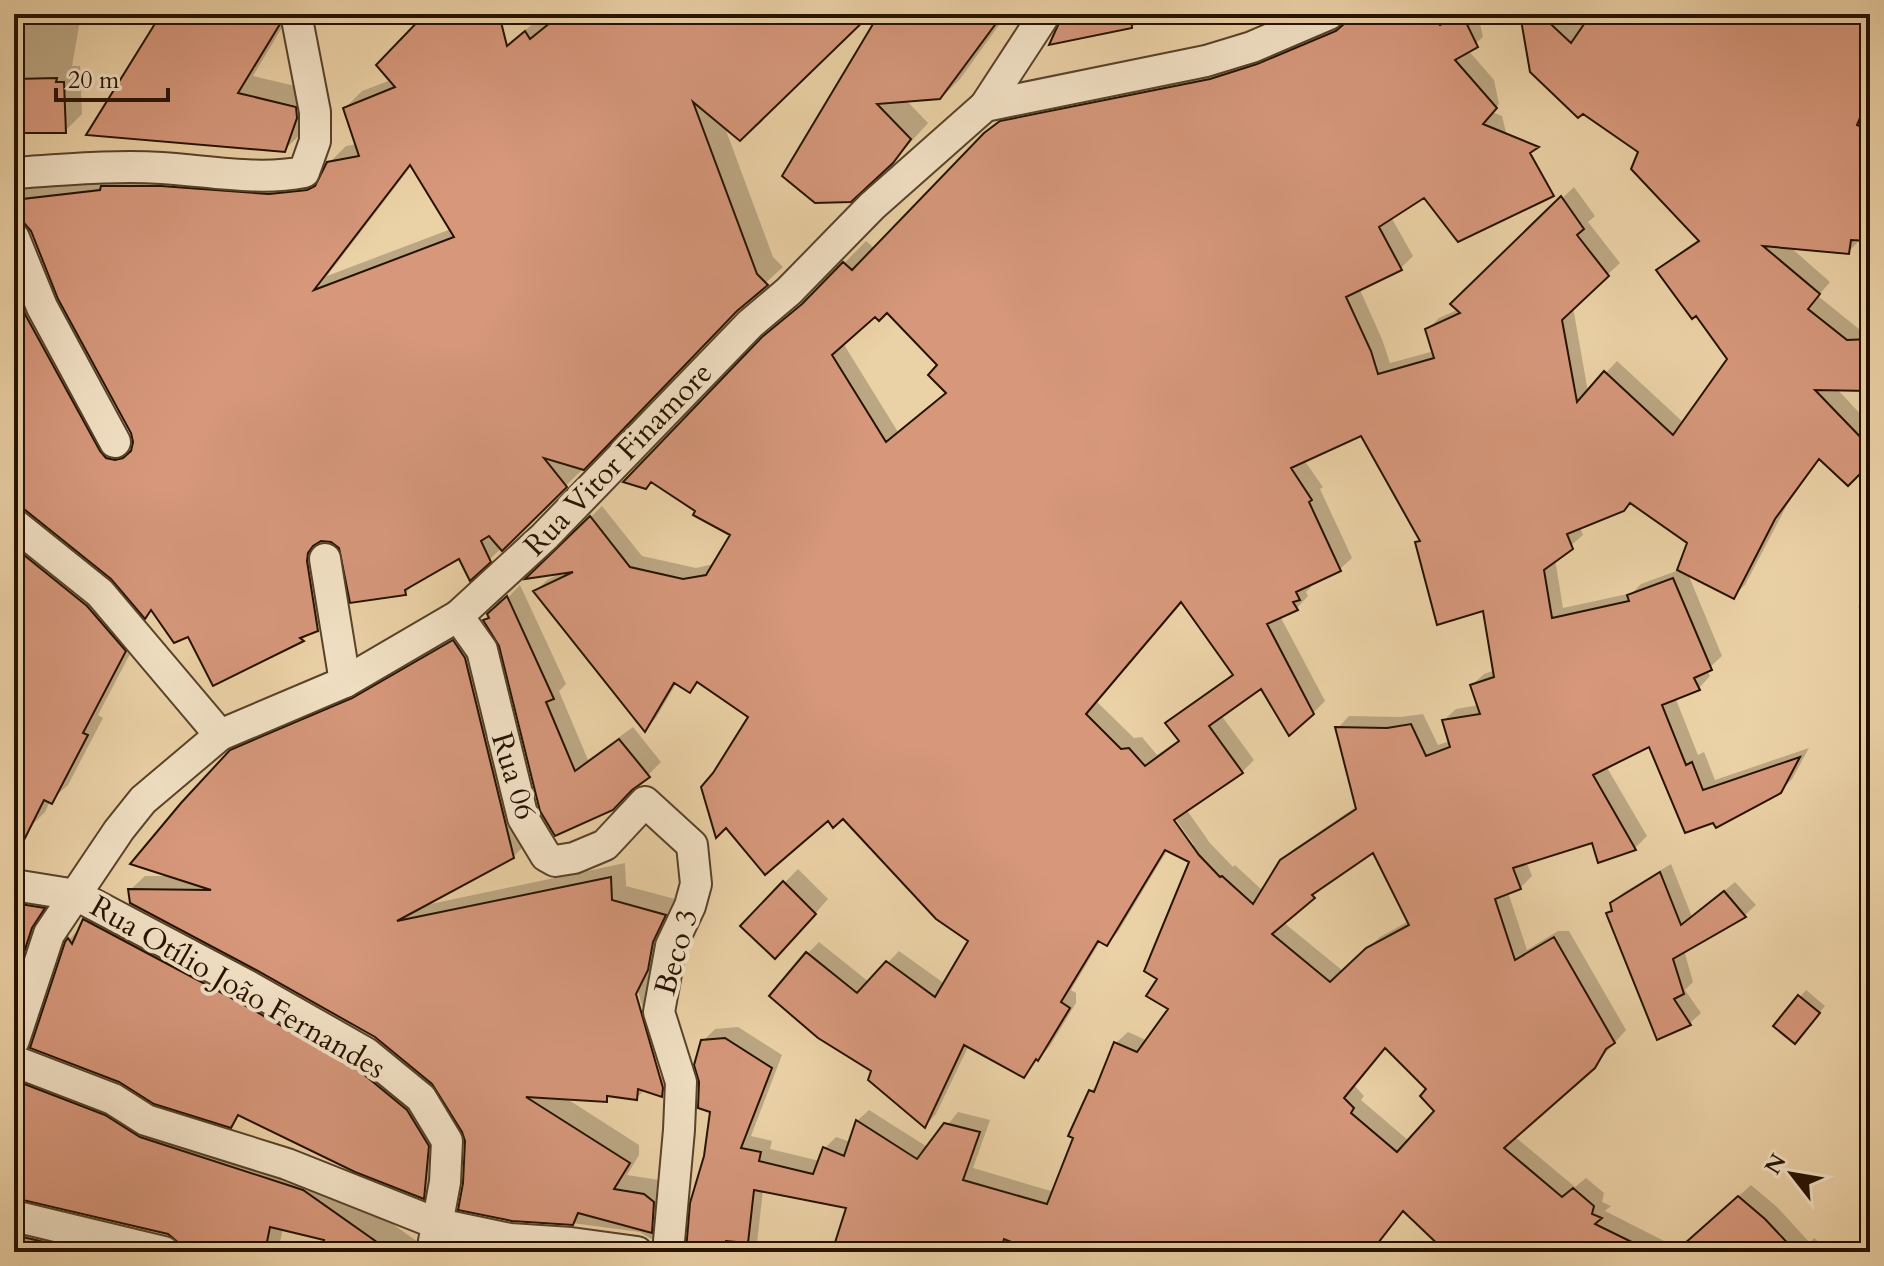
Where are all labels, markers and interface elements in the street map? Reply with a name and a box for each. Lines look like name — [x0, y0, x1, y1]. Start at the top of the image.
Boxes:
scale bar — [56, 52, 168, 102]
text: 20 m — [68, 64, 120, 97]
street label: Rua Vitor Finamore — [515, 353, 722, 565]
street label: Rua 06 — [481, 728, 546, 825]
street label: Rua Otílio João Fernandes — [83, 886, 393, 1089]
street label: Beco 3 — [645, 905, 708, 1000]
north arrow — [1752, 1134, 1832, 1214]
text: N — [1758, 1148, 1793, 1180]

